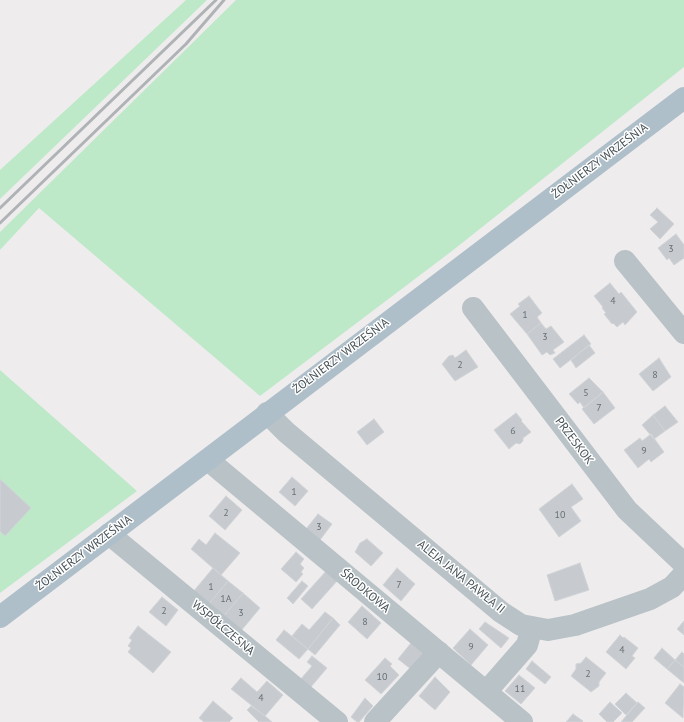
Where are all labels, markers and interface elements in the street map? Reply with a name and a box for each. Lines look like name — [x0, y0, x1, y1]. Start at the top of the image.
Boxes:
street label: ŻOŁNIERZY WRZEŚNIA — [549, 120, 651, 202]
house number: 3 — [668, 243, 674, 255]
house number: 4 — [610, 295, 616, 307]
house number: 1 — [522, 309, 528, 321]
street label: ŻOŁNIERZY WRZEŚNIA — [290, 315, 392, 397]
house number: 3 — [542, 331, 548, 343]
house number: 2 — [457, 359, 463, 371]
house number: 8 — [652, 369, 658, 381]
house number: 5 — [583, 387, 589, 399]
house number: 7 — [596, 402, 602, 414]
street label: PRZESKOK — [552, 415, 596, 467]
house number: 6 — [510, 425, 516, 437]
house number: 9 — [641, 445, 647, 457]
house number: 1 — [291, 486, 297, 498]
house number: 2 — [223, 507, 229, 519]
house number: 10 — [555, 509, 565, 521]
street label: ŻOŁNIERZY WRZEŚNIA — [33, 512, 135, 594]
house number: 3 — [316, 521, 322, 533]
street label: ALEJA JANA PAWŁA II — [414, 537, 508, 617]
street label: ŚRODKOWA — [337, 566, 393, 616]
house number: 7 — [396, 579, 402, 591]
house number: 1 — [208, 581, 214, 593]
house number: 1A — [220, 593, 232, 605]
street label: WSPÓŁCZESNA — [189, 598, 257, 658]
house number: 2 — [161, 605, 167, 617]
house number: 3 — [238, 607, 244, 619]
house number: 8 — [362, 616, 368, 628]
house number: 9 — [468, 641, 474, 653]
house number: 4 — [619, 644, 625, 656]
house number: 2 — [585, 668, 591, 680]
house number: 10 — [377, 671, 387, 683]
house number: 11 — [515, 683, 525, 695]
house number: 4 — [258, 692, 264, 704]

